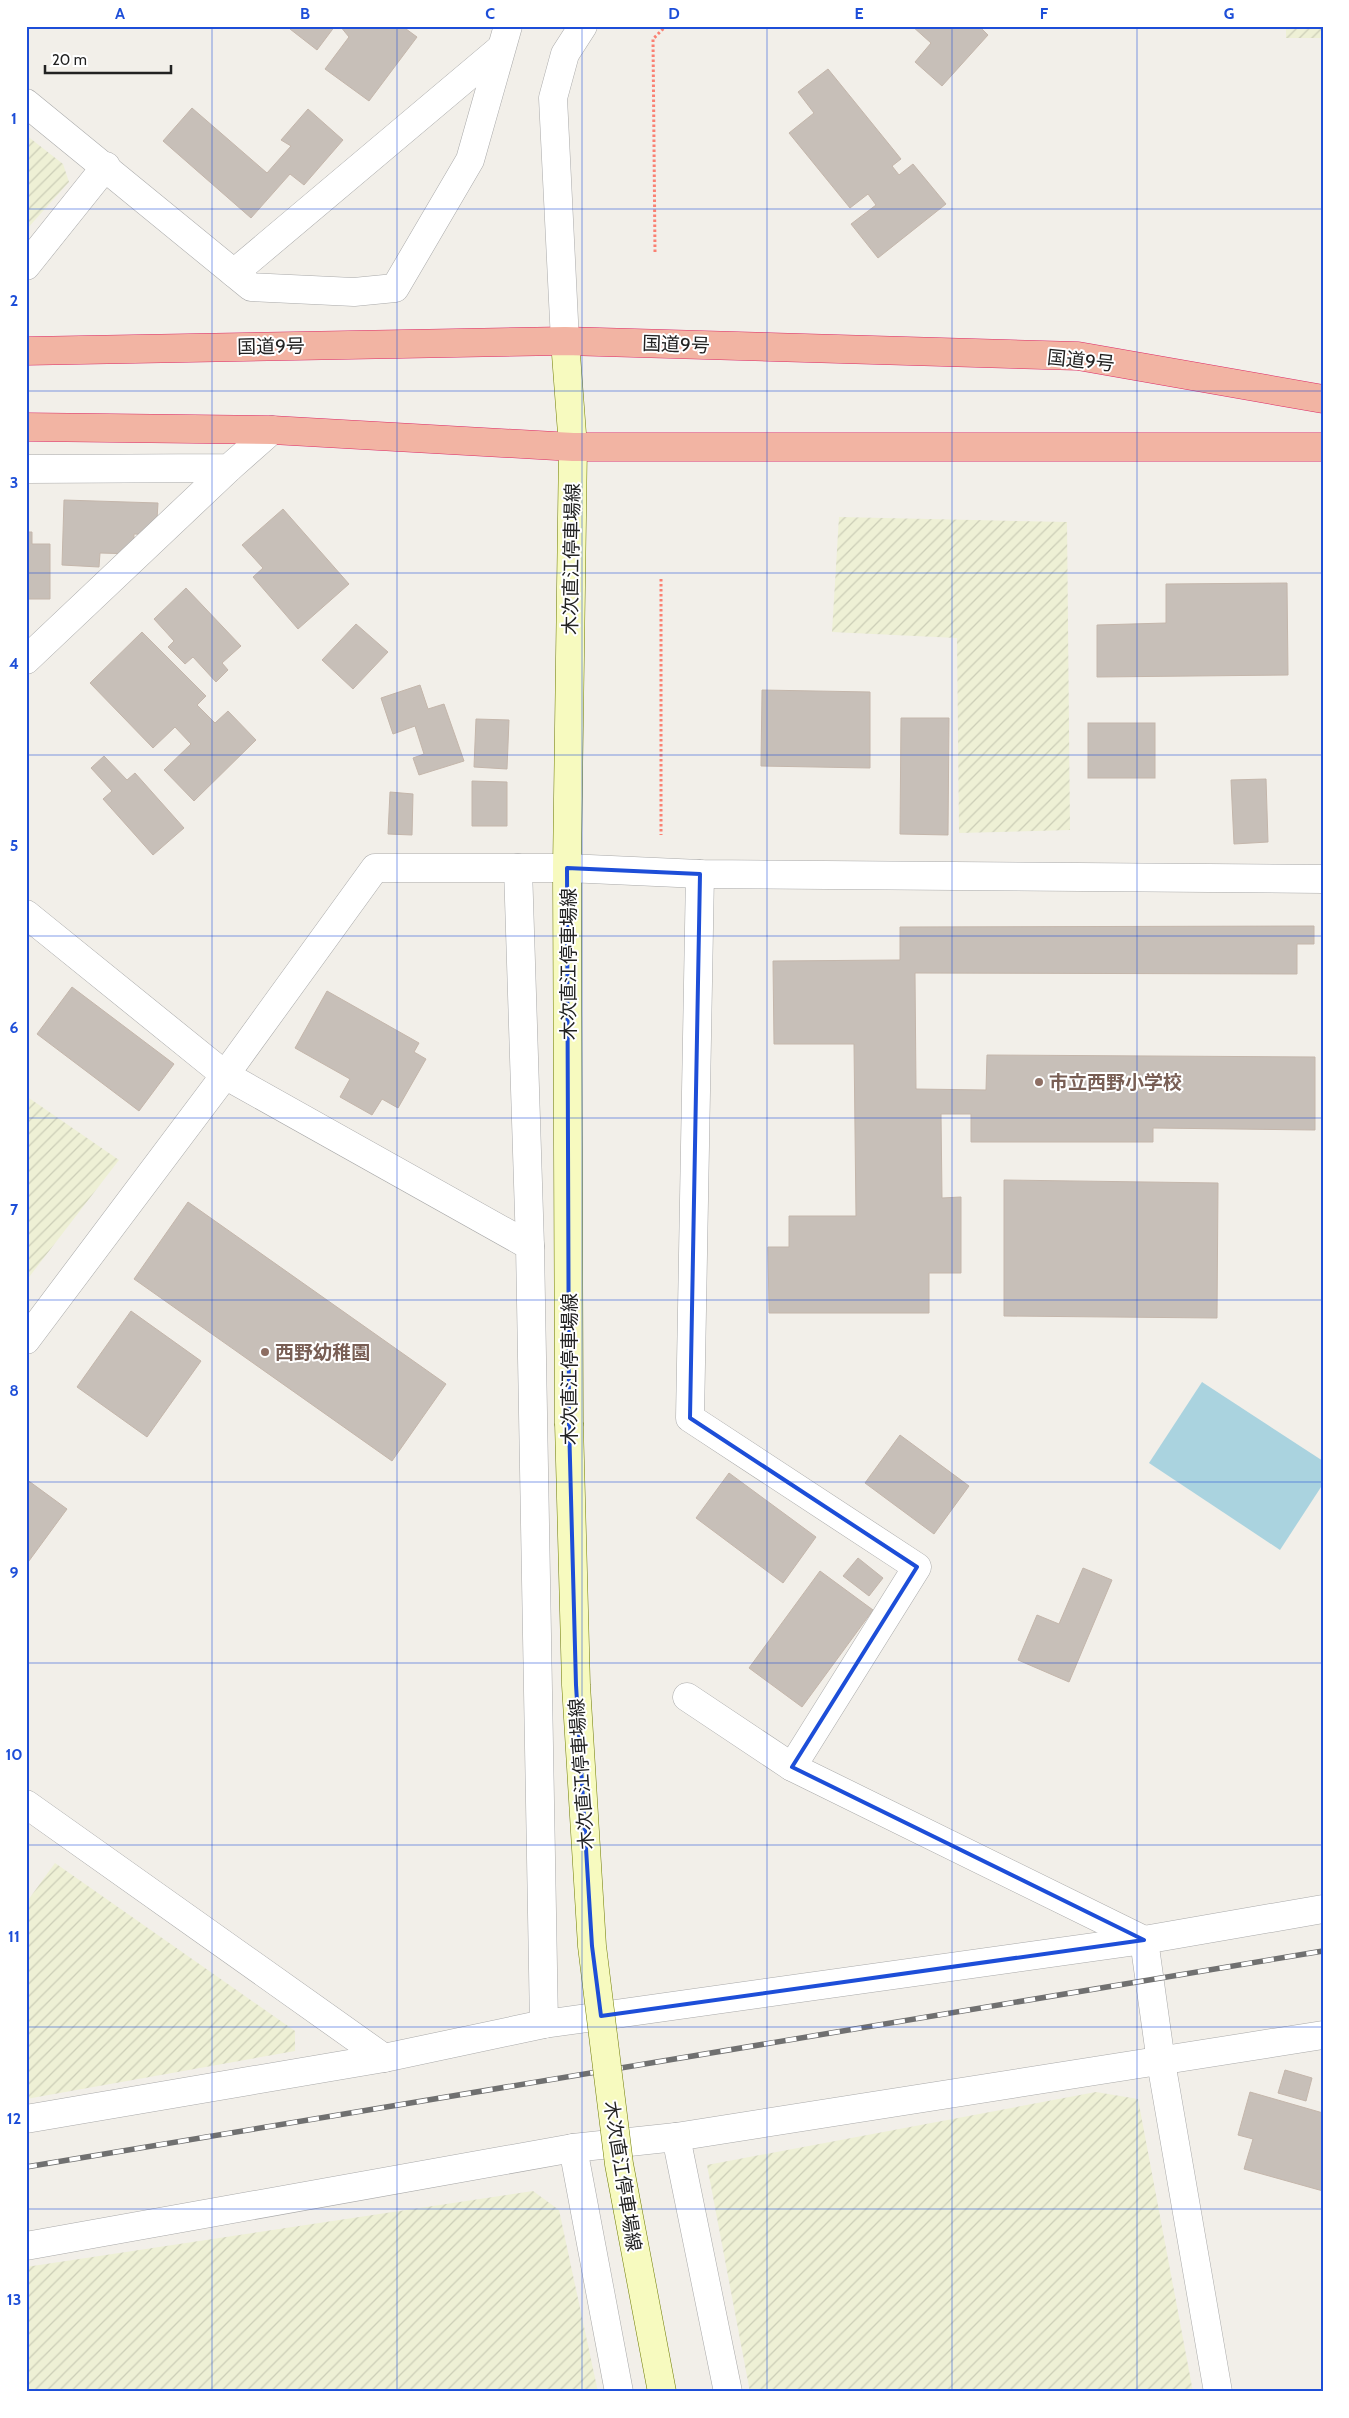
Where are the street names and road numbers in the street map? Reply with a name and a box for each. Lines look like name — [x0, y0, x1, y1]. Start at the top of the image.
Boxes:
street label: 国道9号 — [642, 332, 710, 357]
street label: 国道9号 — [237, 334, 305, 359]
street label: 国道9号 — [1046, 346, 1116, 375]
street label: 木次直江停車場線 — [559, 483, 584, 635]
street label: 木次直江停車場線 — [557, 888, 580, 1040]
street label: 木次直江停車場線 — [558, 1293, 581, 1445]
street label: 木次直江停車場線 — [565, 1697, 598, 1851]
street label: 木次直江停車場線 — [599, 2099, 646, 2253]

